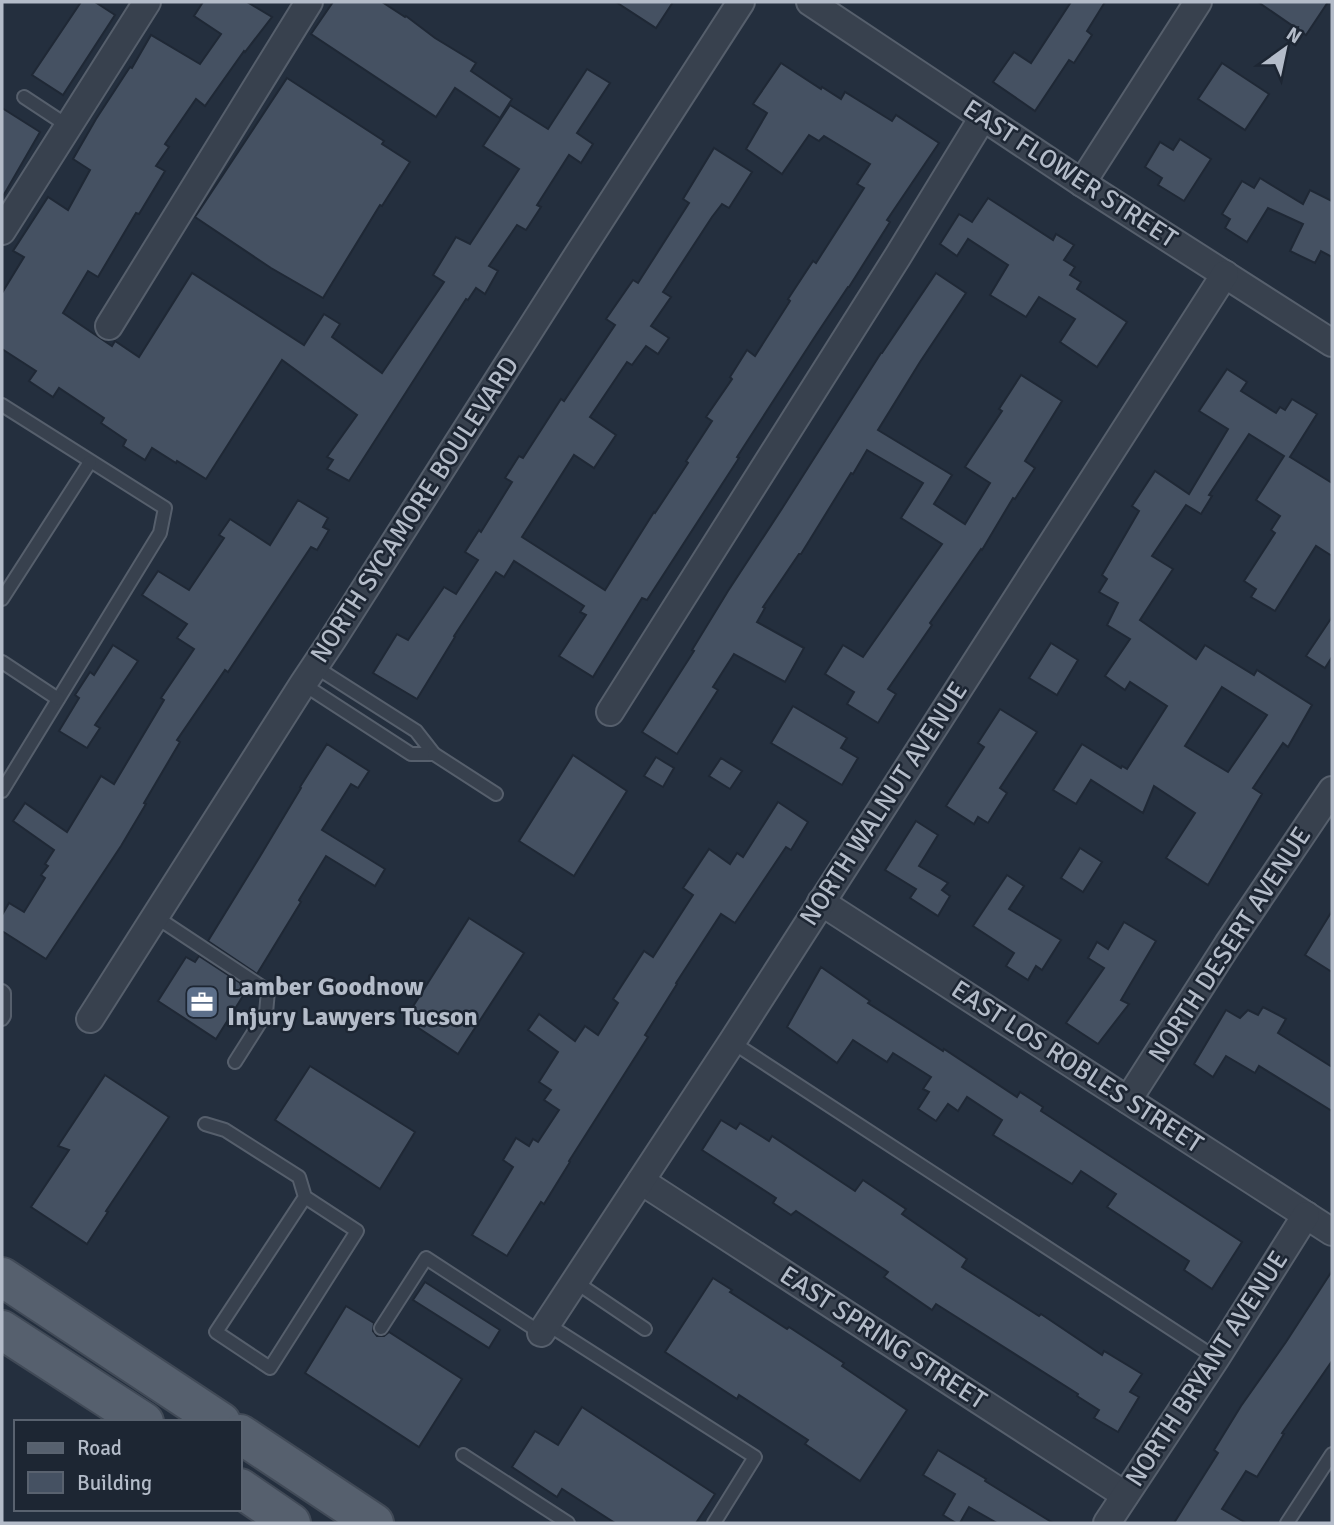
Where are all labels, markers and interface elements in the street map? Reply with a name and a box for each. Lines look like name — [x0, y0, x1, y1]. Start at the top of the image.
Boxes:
north arrow — [1250, 14, 1320, 84]
text: N — [1282, 22, 1306, 49]
street label: EAST FLOWER STREET — [957, 93, 1183, 255]
street label: NORTH SYCAMORE BOULEVARD — [304, 351, 526, 669]
street label: NORTH WALNUT AVENUE — [793, 676, 975, 932]
street label: NORTH DESERT AVENUE — [1142, 821, 1318, 1069]
place label: Lamber Goodnow Injury Lawyers Tucson — [227, 971, 478, 1033]
street label: EAST LOS ROBLES STREET — [945, 974, 1209, 1160]
office icon: Lamber Goodnow Injury Lawyers Tucson — [183, 983, 221, 1021]
street label: NORTH BRYANT AVENUE — [1119, 1245, 1295, 1493]
street label: EAST SPRING STREET — [774, 1259, 992, 1417]
legend — [14, 1420, 242, 1511]
text: Road — [77, 1435, 122, 1461]
text: Building — [77, 1470, 152, 1496]

